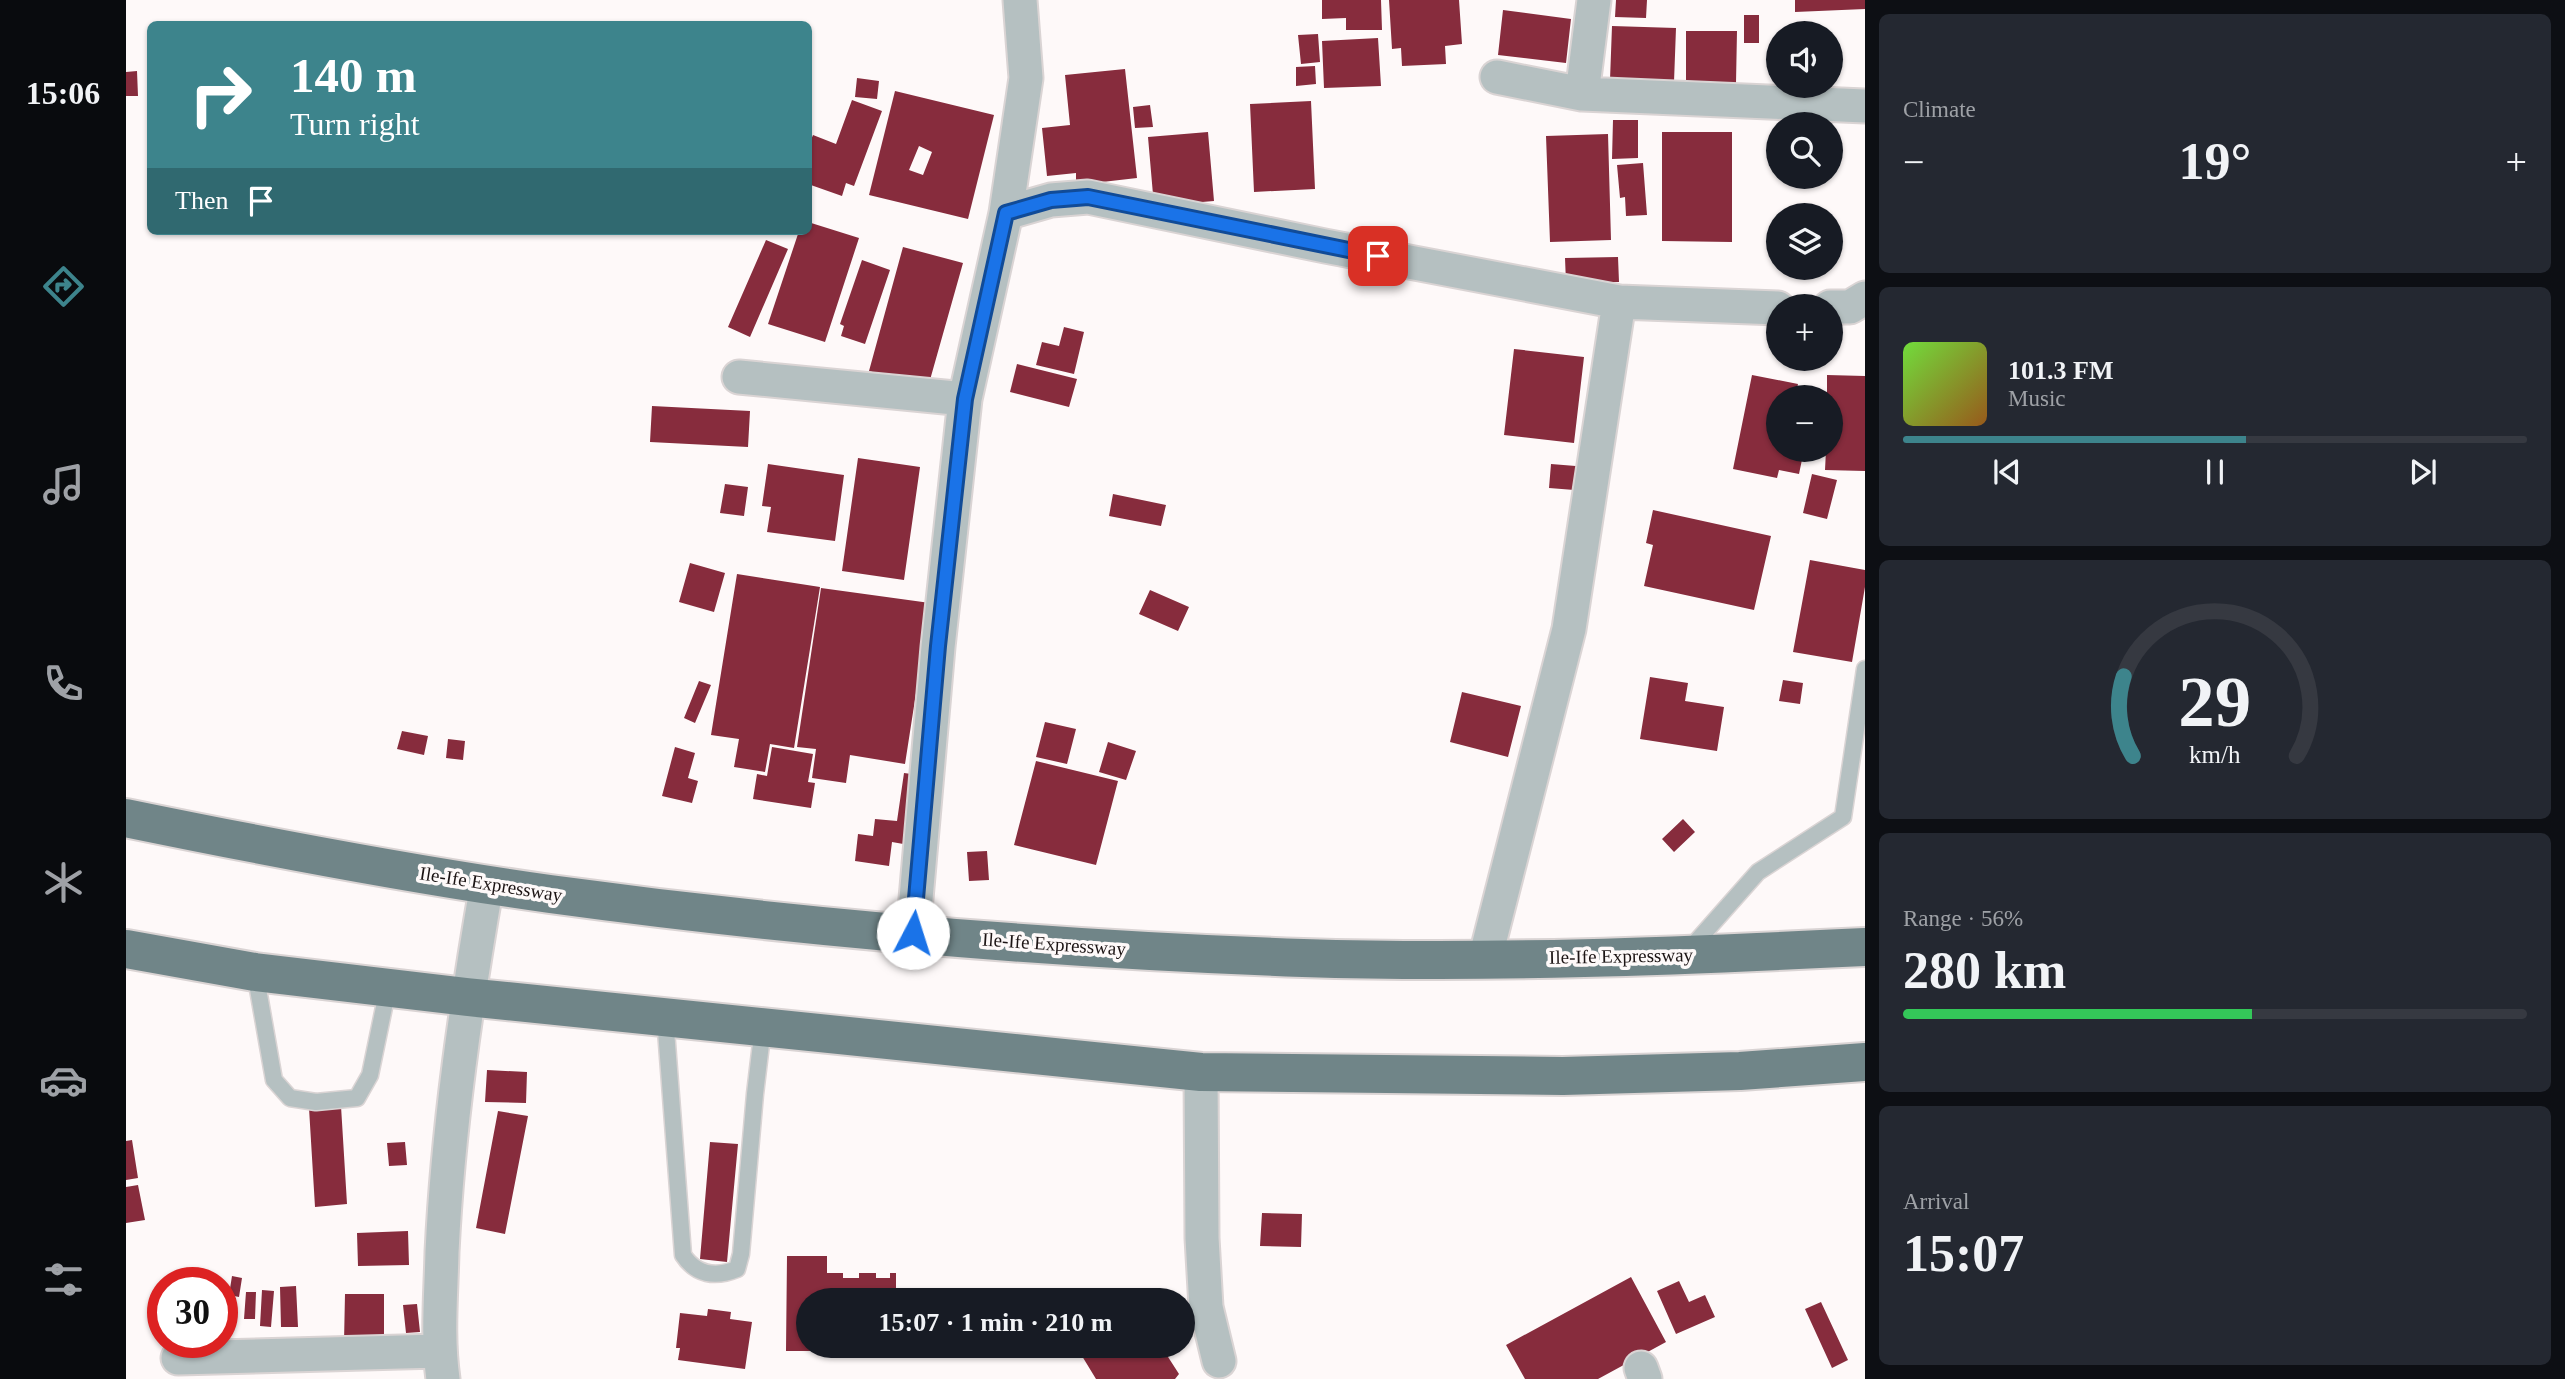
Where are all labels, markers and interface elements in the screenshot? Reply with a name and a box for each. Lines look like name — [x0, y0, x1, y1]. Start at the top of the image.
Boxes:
map controls — [1766, 21, 1843, 462]
button: sound — [1766, 21, 1843, 98]
text: 140 m — [290, 48, 417, 103]
icon: right — [175, 49, 266, 140]
text: 15:06 — [26, 75, 100, 111]
text: Climate — [1903, 97, 1976, 122]
text: Turn right — [290, 106, 420, 142]
button: search — [1766, 112, 1843, 189]
text: 19° — [2179, 133, 2251, 190]
text: − — [1903, 141, 1924, 183]
text: + — [2506, 141, 2527, 183]
icon: arrive — [242, 182, 280, 220]
text: Then — [175, 186, 228, 215]
button: layers — [1766, 203, 1843, 280]
pin — [1348, 226, 1408, 286]
icon: arrive — [1359, 237, 1397, 275]
icon: directions — [39, 262, 88, 311]
button: + — [1766, 294, 1843, 371]
text: 101.3 FM — [2008, 356, 2113, 385]
button: − — [1766, 385, 1843, 462]
text: Music — [2008, 386, 2066, 411]
icon: previous — [1988, 453, 2026, 491]
icon: pause — [2196, 453, 2234, 491]
icon: next — [2404, 453, 2442, 491]
icon: music — [39, 460, 88, 509]
icon: phone — [39, 659, 88, 708]
text: 29 — [2179, 661, 2251, 742]
text: km/h — [2189, 740, 2241, 767]
icon: climate — [39, 858, 88, 907]
street label: Ile-Ife Expressway — [418, 862, 564, 906]
position arrow — [876, 896, 950, 970]
text: Range · 56% — [1903, 906, 2023, 931]
street label: Ile-Ife Expressway — [981, 929, 1127, 960]
text: 280 km — [1903, 942, 2066, 999]
street label: Ile-Ife Expressway — [1549, 944, 1694, 968]
icon: car — [39, 1056, 88, 1105]
text: Arrival — [1903, 1189, 1969, 1214]
text: 15:07 — [1903, 1225, 2024, 1282]
icon: filters — [39, 1255, 88, 1304]
speed limit sign: 30 — [147, 1267, 238, 1358]
text: 15:07 · 1 min · 210 m — [879, 1308, 1113, 1337]

